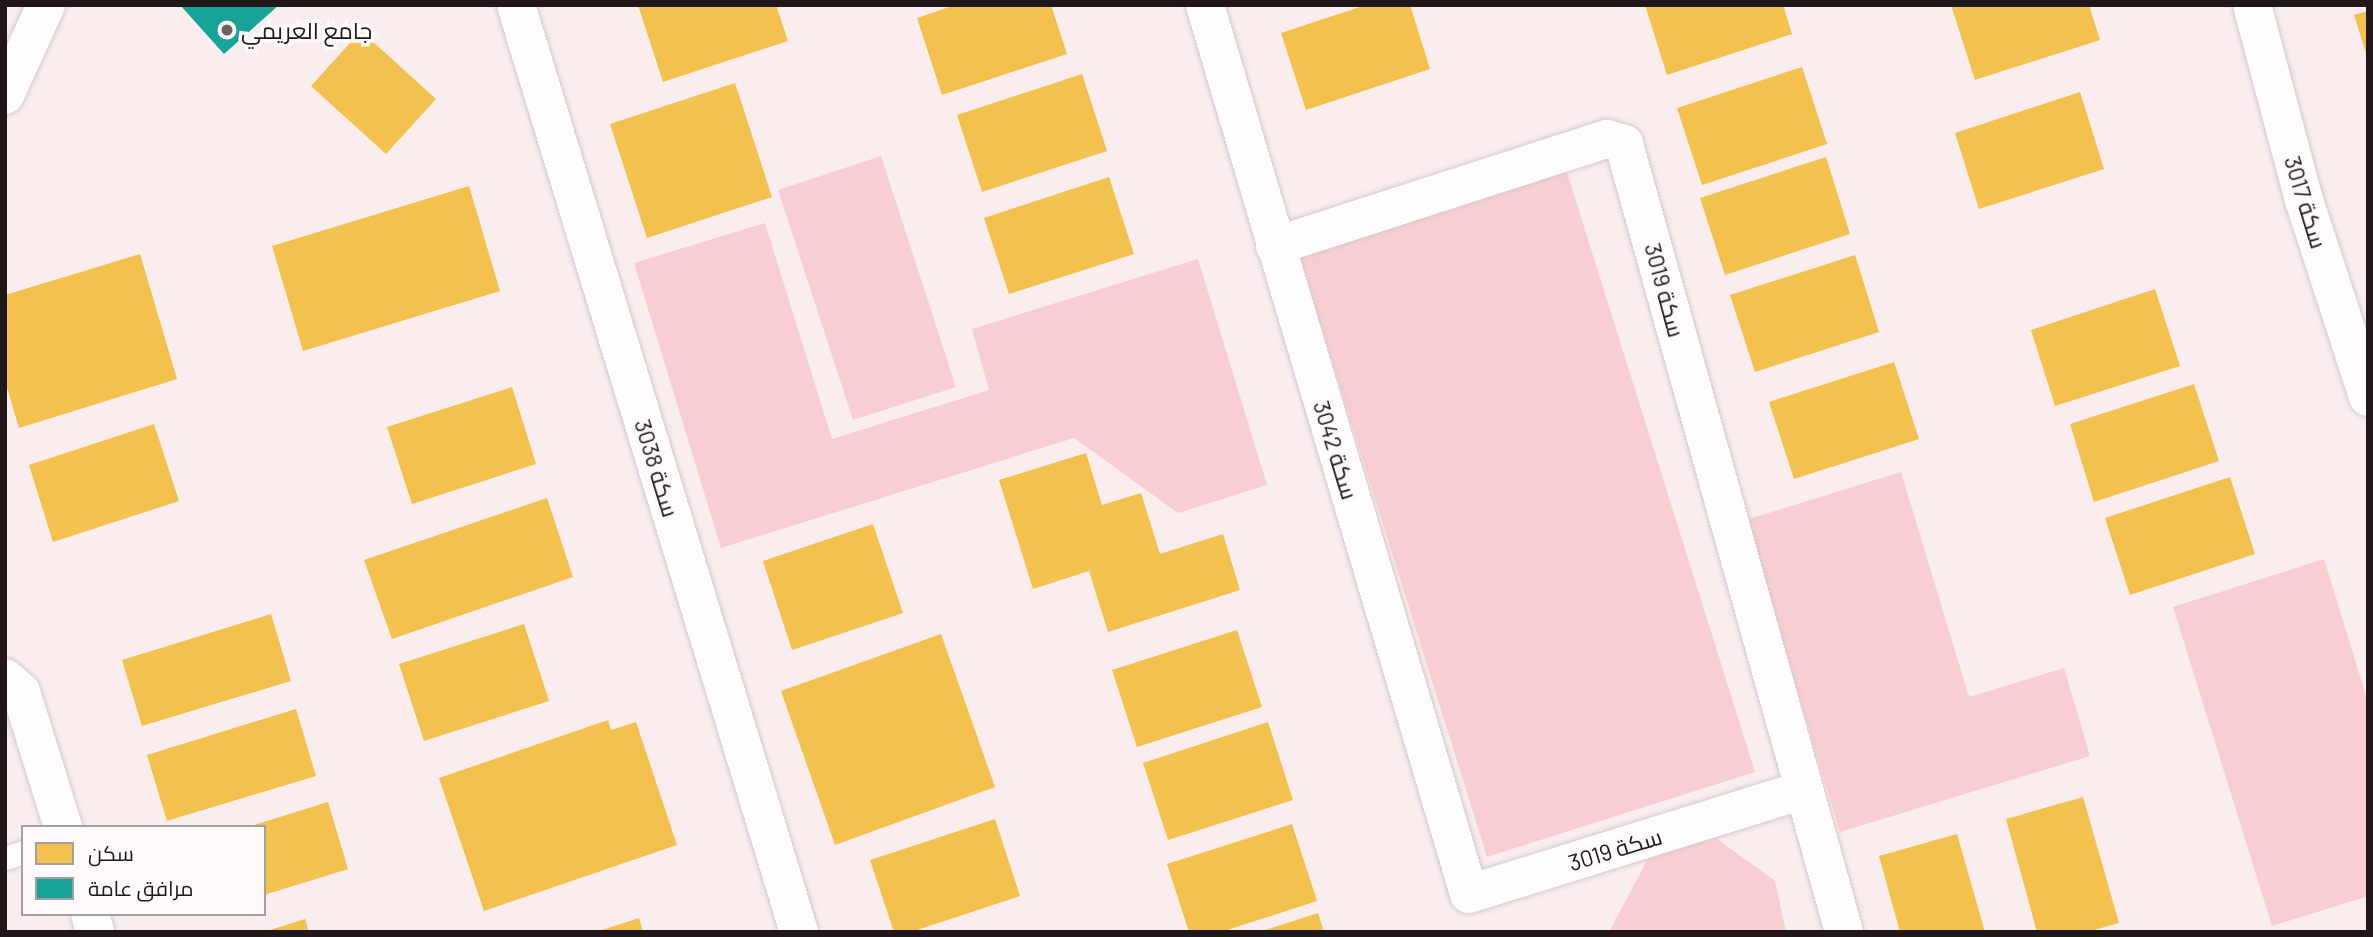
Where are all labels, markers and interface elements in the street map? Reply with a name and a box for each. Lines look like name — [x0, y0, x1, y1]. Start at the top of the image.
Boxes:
place label: جامع العريمي — [241, 16, 372, 44]
marker: جامع العريمي — [219, 22, 235, 38]
street label: سكة 3017 — [2279, 152, 2333, 252]
street label: سكة 3019 — [1639, 240, 1691, 340]
street label: سكة 3042 — [1308, 397, 1364, 503]
street label: سكة 3038 — [629, 416, 685, 520]
street label: سكة 3019 — [1565, 822, 1665, 876]
legend — [21, 825, 266, 916]
text: سكن — [88, 840, 134, 865]
text: مرافق عامة — [88, 875, 193, 900]

